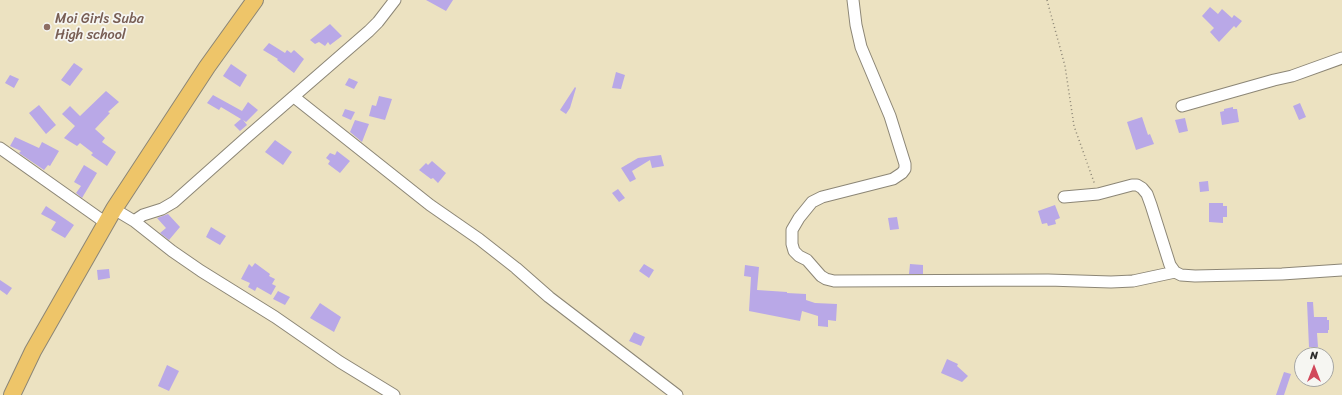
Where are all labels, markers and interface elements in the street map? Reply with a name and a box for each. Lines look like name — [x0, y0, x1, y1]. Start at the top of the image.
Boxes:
place label: Moi Girls Suba High school — [55, 11, 144, 44]
marker: Moi Girls Suba High school — [42, 22, 52, 32]
text: N — [1310, 346, 1318, 365]
north arrow — [1294, 347, 1334, 387]

